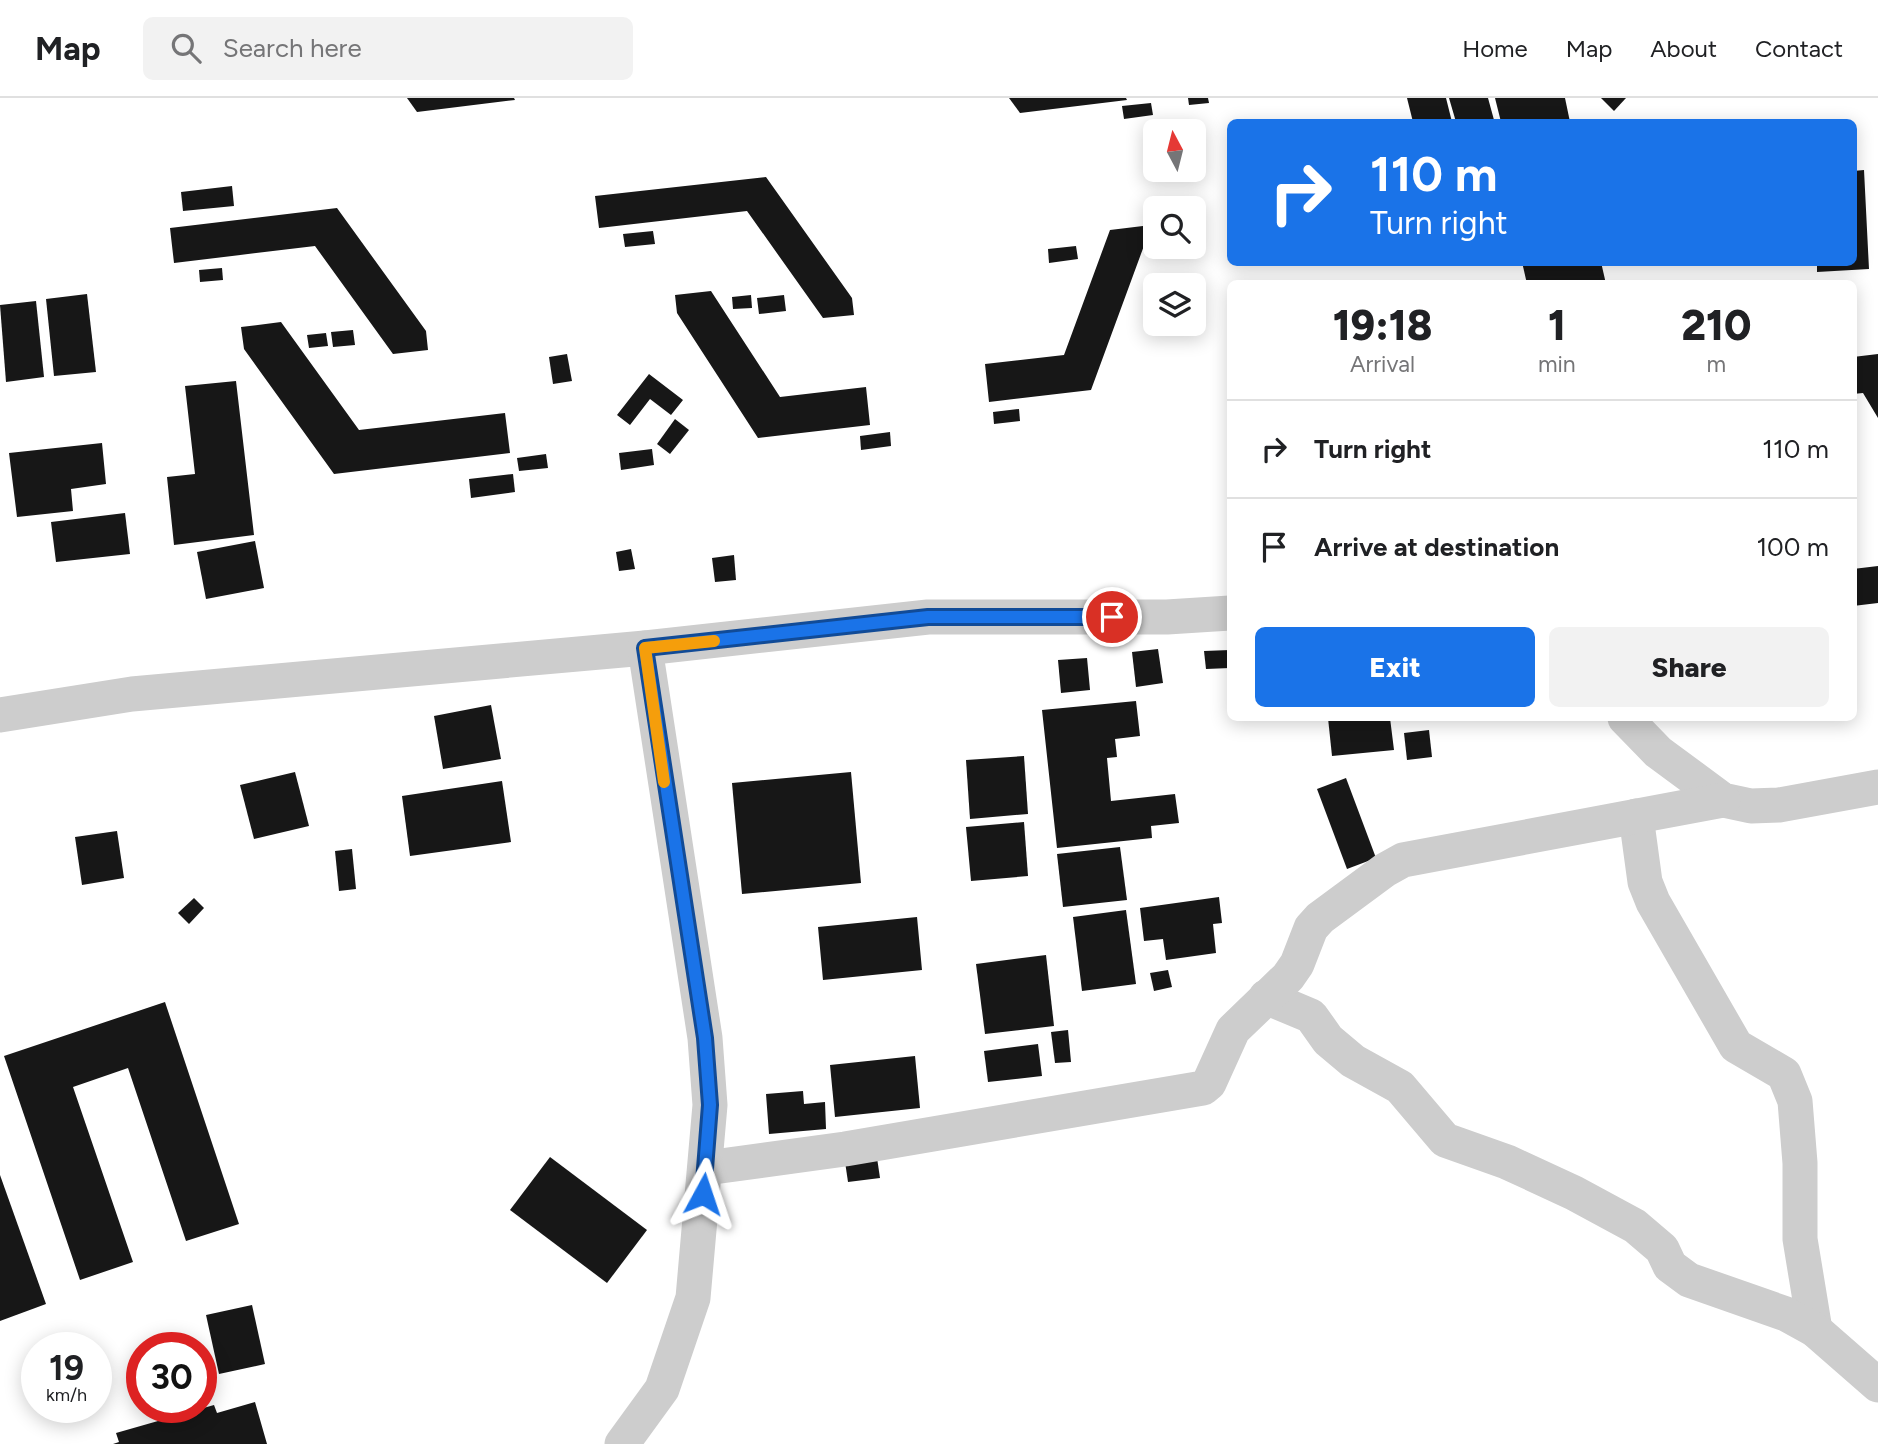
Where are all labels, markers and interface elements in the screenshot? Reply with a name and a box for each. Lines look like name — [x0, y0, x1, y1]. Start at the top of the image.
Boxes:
search box — [143, 17, 633, 80]
text: Map — [35, 29, 101, 68]
icon: search — [167, 29, 205, 67]
text: Search here — [223, 32, 362, 64]
text: Home — [1462, 34, 1528, 63]
text: Map — [1566, 34, 1612, 63]
text: About — [1650, 34, 1717, 63]
text: Contact — [1755, 34, 1843, 63]
north arrow — [1143, 119, 1206, 182]
map controls — [1143, 119, 1206, 336]
text: 110 m — [1370, 144, 1498, 203]
icon: right — [1255, 147, 1346, 238]
button: search — [1143, 196, 1206, 259]
text: Turn right — [1370, 204, 1508, 242]
button: layers — [1143, 273, 1206, 336]
text: 19:18 — [1333, 300, 1432, 351]
text: 1 — [1548, 300, 1566, 351]
text: 210 — [1681, 300, 1751, 351]
text: Arrival — [1350, 350, 1415, 378]
text: min — [1538, 350, 1576, 378]
text: m — [1707, 350, 1726, 378]
icon: right — [1255, 430, 1293, 468]
text: Turn right — [1314, 433, 1431, 465]
text: 110 m — [1762, 433, 1829, 465]
icon: arrive — [1255, 528, 1293, 566]
text: Arrive at destination — [1314, 531, 1559, 563]
text: 100 m — [1756, 531, 1829, 563]
pin — [1082, 587, 1142, 647]
icon: arrive — [1093, 598, 1131, 636]
button: Exit — [1255, 627, 1535, 707]
button: Share — [1549, 627, 1829, 707]
position arrow — [666, 1157, 740, 1231]
speed limit sign: 30 — [126, 1332, 217, 1423]
text: 19 — [49, 1347, 84, 1389]
text: km/h — [46, 1384, 87, 1406]

